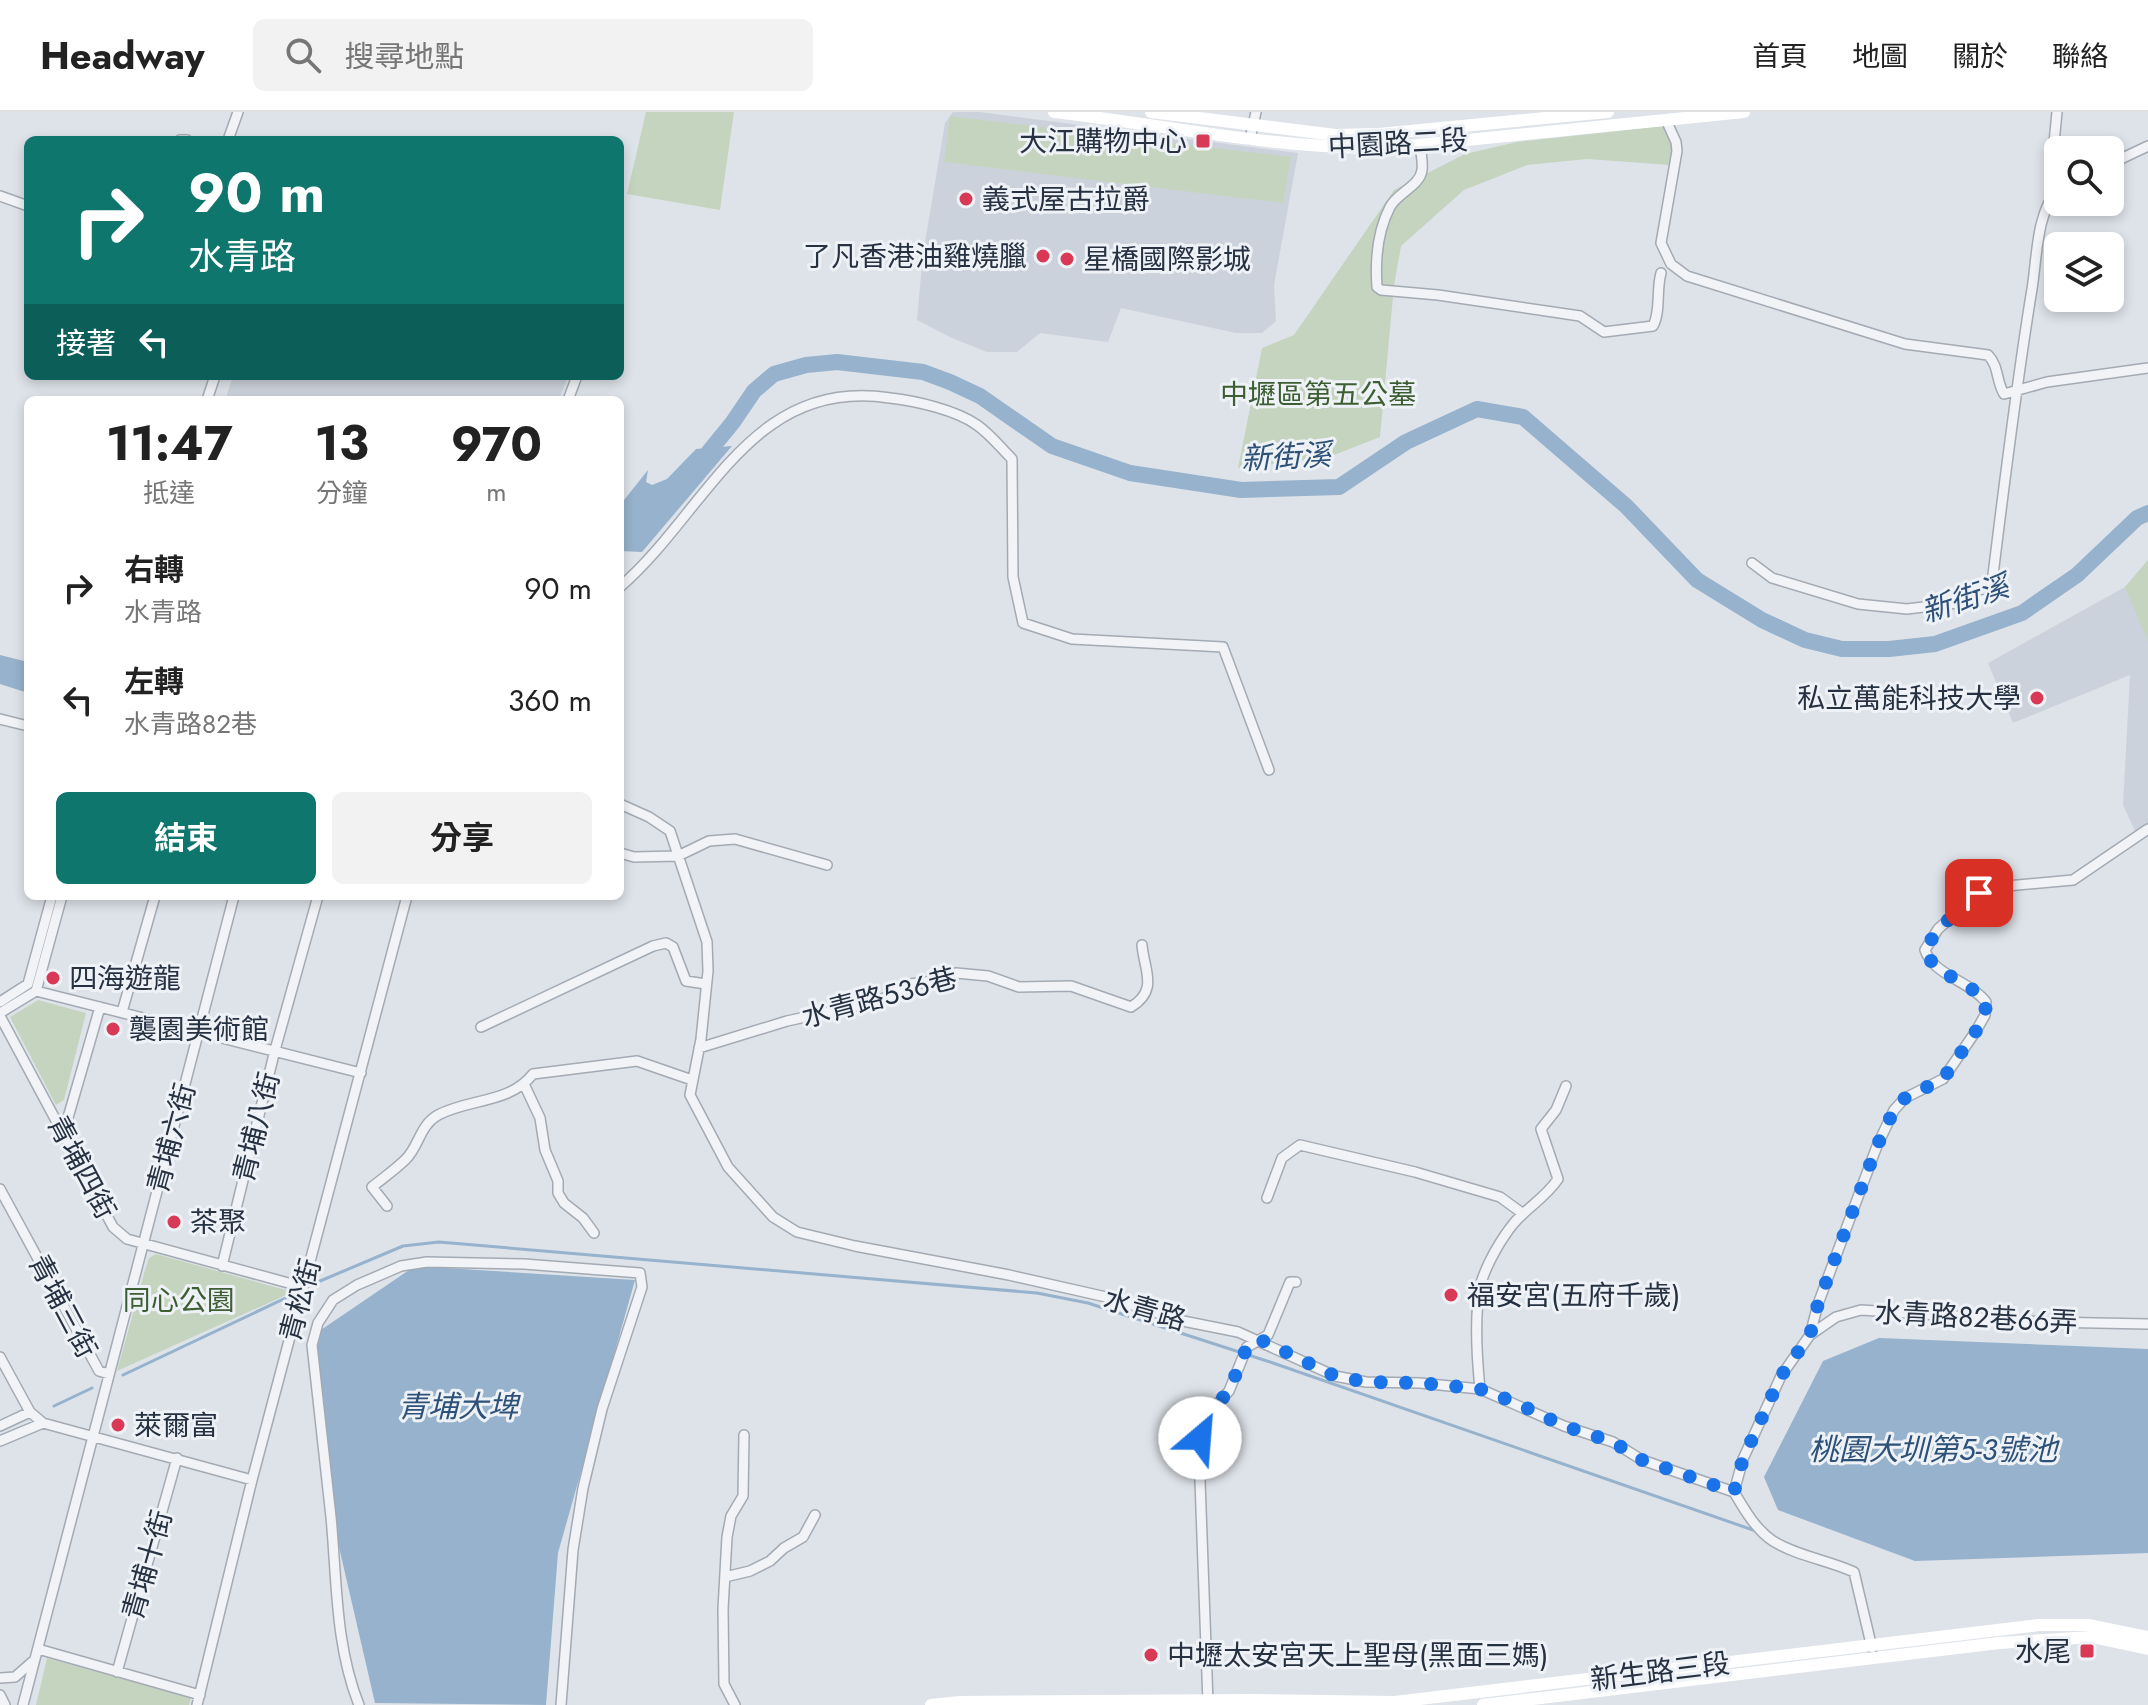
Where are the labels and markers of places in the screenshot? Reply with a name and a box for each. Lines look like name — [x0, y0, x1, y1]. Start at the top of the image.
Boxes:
place label: 大江購物中心 — [1019, 121, 1187, 162]
marker: 大江購物中心 — [1194, 132, 1212, 150]
place label: 義式屋古拉爵 — [982, 179, 1150, 220]
marker: 義式屋古拉爵 — [957, 190, 975, 208]
place label: 了凡香港油雞燒臘 — [803, 236, 1027, 277]
place label: 星橋國際影城 — [1083, 239, 1251, 280]
marker: 了凡香港油雞燒臘 — [1034, 247, 1052, 265]
marker: 星橋國際影城 — [1058, 250, 1076, 268]
place label: 私立萬能科技大學 — [1797, 678, 2021, 719]
marker: 私立萬能科技大學 — [2028, 689, 2046, 707]
pin — [1945, 859, 2013, 927]
place label: 四海遊龍 — [69, 958, 181, 999]
marker: 四海遊龍 — [44, 969, 62, 987]
place label: 襲園美術館 — [129, 1009, 269, 1050]
marker: 襲園美術館 — [104, 1020, 122, 1038]
place label: 茶聚 — [190, 1202, 246, 1243]
marker: 茶聚 — [165, 1213, 183, 1231]
place label: 福安宮(五府千歲) — [1467, 1275, 1680, 1316]
marker: 福安宮(五府千歲) — [1442, 1286, 1460, 1304]
place label: 萊爾富 — [134, 1405, 218, 1446]
marker: 萊爾富 — [109, 1416, 127, 1434]
place label: 水尾 — [2015, 1631, 2071, 1672]
place label: 中壢太安宮天上聖母(黑面三媽) — [1167, 1635, 1548, 1676]
marker: 水尾 — [2078, 1642, 2096, 1660]
marker: 中壢太安宮天上聖母(黑面三媽) — [1142, 1646, 1160, 1664]

